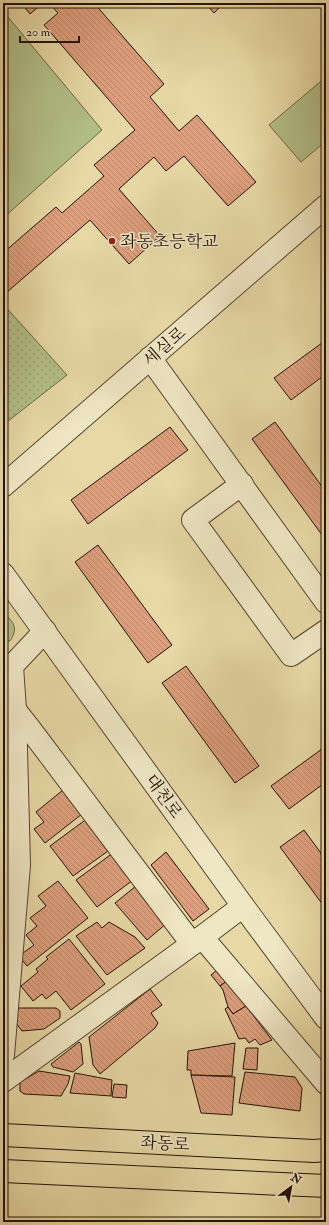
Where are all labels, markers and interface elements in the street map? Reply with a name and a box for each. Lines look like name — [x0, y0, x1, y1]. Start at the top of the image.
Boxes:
scale bar — [20, 18, 79, 44]
text: 20 m — [26, 25, 51, 40]
place label: 좌동초등학교 — [120, 231, 219, 252]
marker: 좌동초등학교 — [107, 236, 117, 246]
street label: 세실로 — [139, 322, 190, 370]
street label: 대천로 — [141, 770, 187, 823]
street label: 좌동로 — [140, 1132, 191, 1155]
north arrow — [271, 1167, 311, 1207]
text: N — [288, 1170, 305, 1188]

